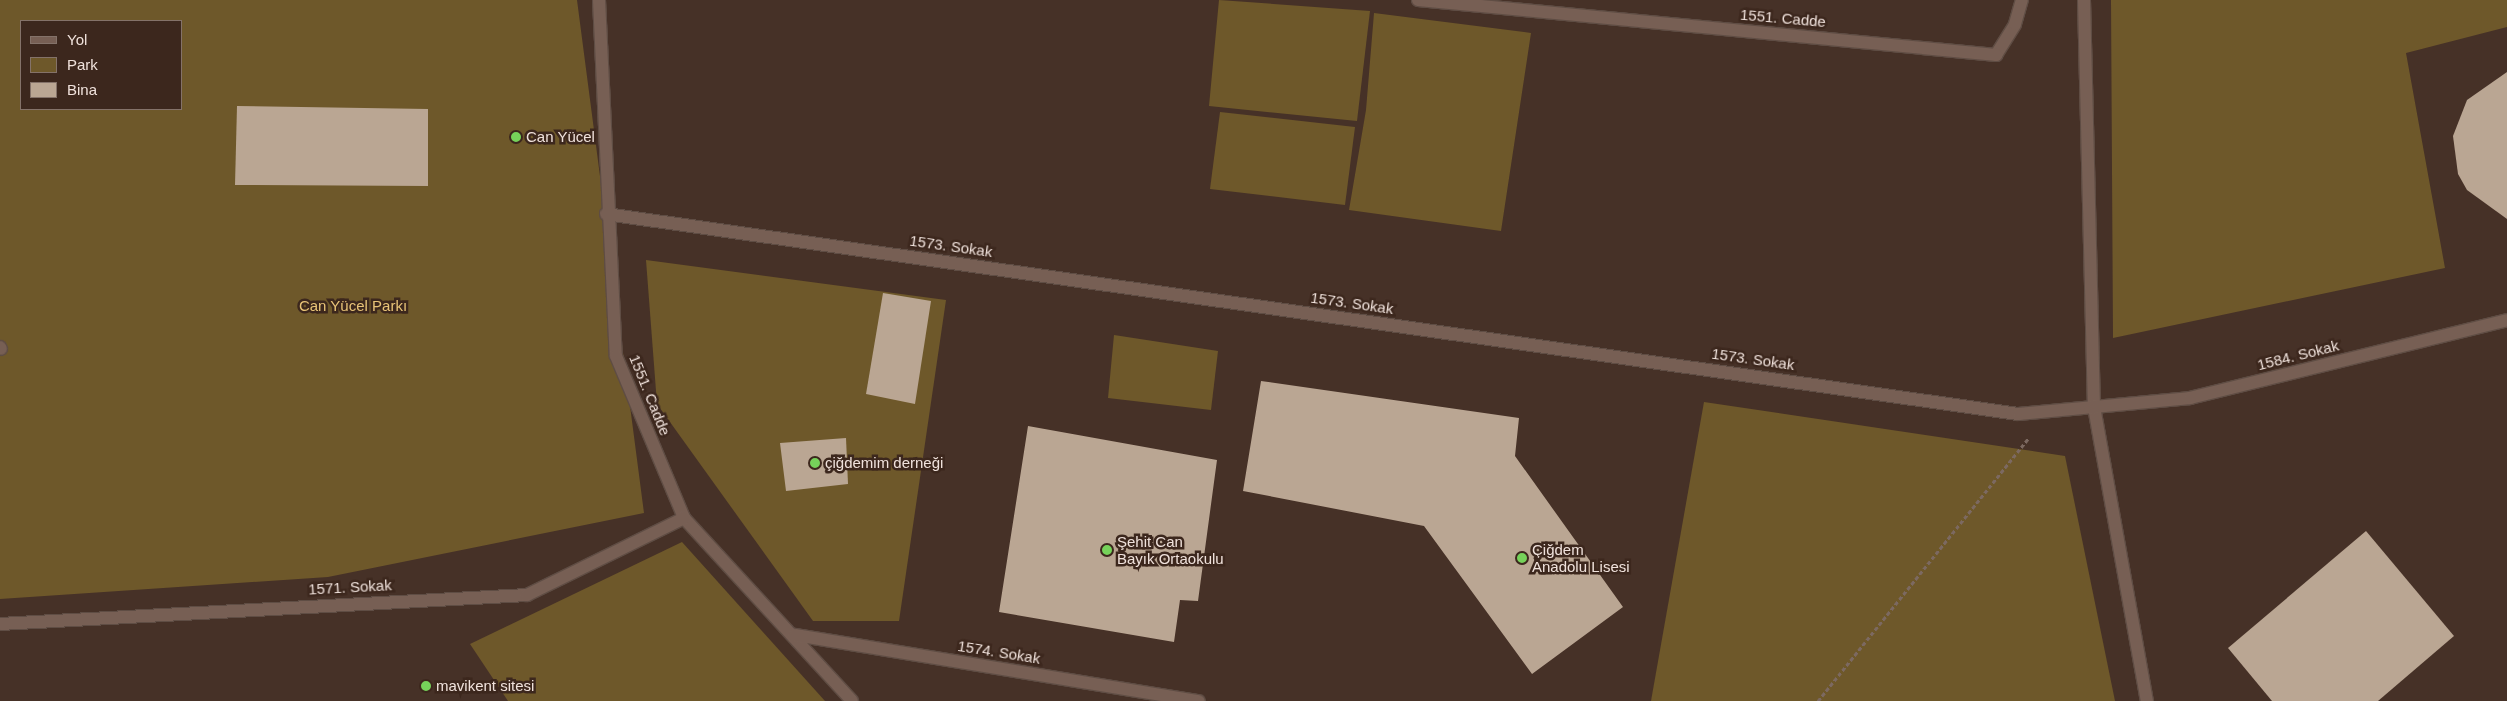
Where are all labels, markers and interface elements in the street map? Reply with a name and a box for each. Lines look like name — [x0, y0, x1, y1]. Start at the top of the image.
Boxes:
street label: 1551. Cadde — [1739, 5, 1827, 31]
legend — [20, 20, 182, 110]
text: Yol — [67, 31, 87, 48]
text: Park — [67, 56, 98, 73]
text: Bina — [67, 81, 97, 98]
place label: Can Yücel — [526, 128, 595, 146]
marker: Can Yücel — [510, 131, 522, 143]
street label: 1573. Sokak — [908, 231, 994, 261]
street label: 1573. Sokak — [1309, 288, 1395, 318]
park label: Can Yücel Parkı — [299, 297, 407, 315]
street label: 1584. Sokak — [2255, 336, 2341, 374]
street label: 1573. Sokak — [1710, 344, 1796, 374]
street label: 1551. Cadde — [626, 352, 674, 438]
place label: çiğdemim derneği — [825, 454, 943, 472]
marker: çiğdemim derneği — [809, 457, 821, 469]
place label: Şehit Can Bayık Ortaokulu — [1117, 532, 1224, 567]
place label: Çiğdem Anadolu Lisesi — [1532, 540, 1630, 575]
marker: Şehit Can Bayık Ortaokulu — [1101, 544, 1113, 556]
marker: Çiğdem Anadolu Lisesi — [1516, 552, 1528, 564]
street label: 1571. Sokak — [308, 576, 392, 598]
street label: 1574. Sokak — [956, 637, 1042, 667]
place label: mavikent sitesi — [436, 677, 534, 695]
marker: mavikent sitesi — [420, 680, 432, 692]

